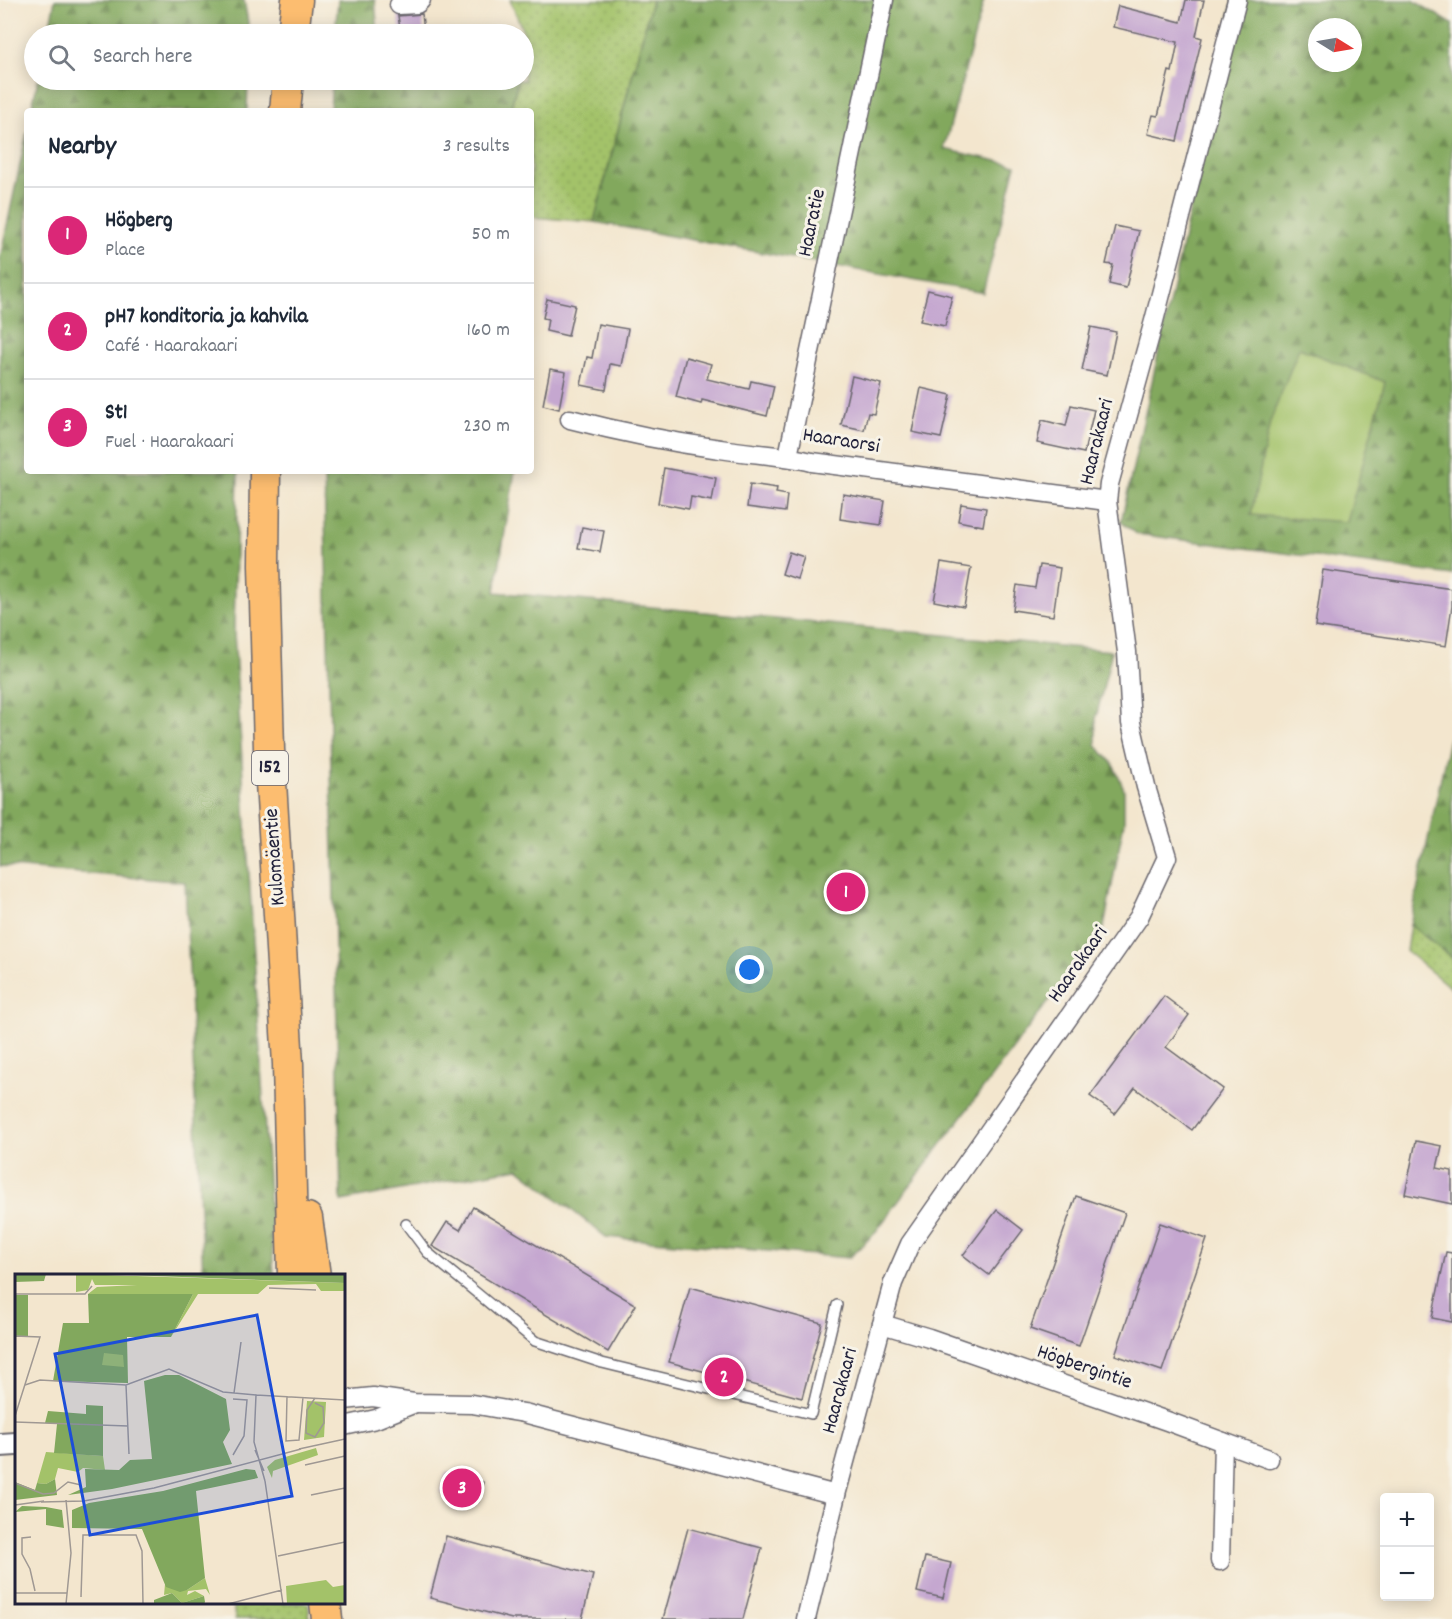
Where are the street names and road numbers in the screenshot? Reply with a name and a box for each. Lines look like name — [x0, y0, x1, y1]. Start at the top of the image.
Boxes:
street label: Haaratie — [791, 186, 835, 260]
street label: Haarakaari — [1073, 396, 1123, 488]
street label: Haaraorsi — [800, 421, 882, 463]
road number: 152 — [252, 751, 288, 785]
street label: Kulomäentie — [258, 807, 294, 907]
street label: Haarakaari — [1041, 920, 1117, 1010]
street label: Högbergintie — [1032, 1338, 1136, 1398]
street label: Haarakaari — [815, 1344, 867, 1437]

